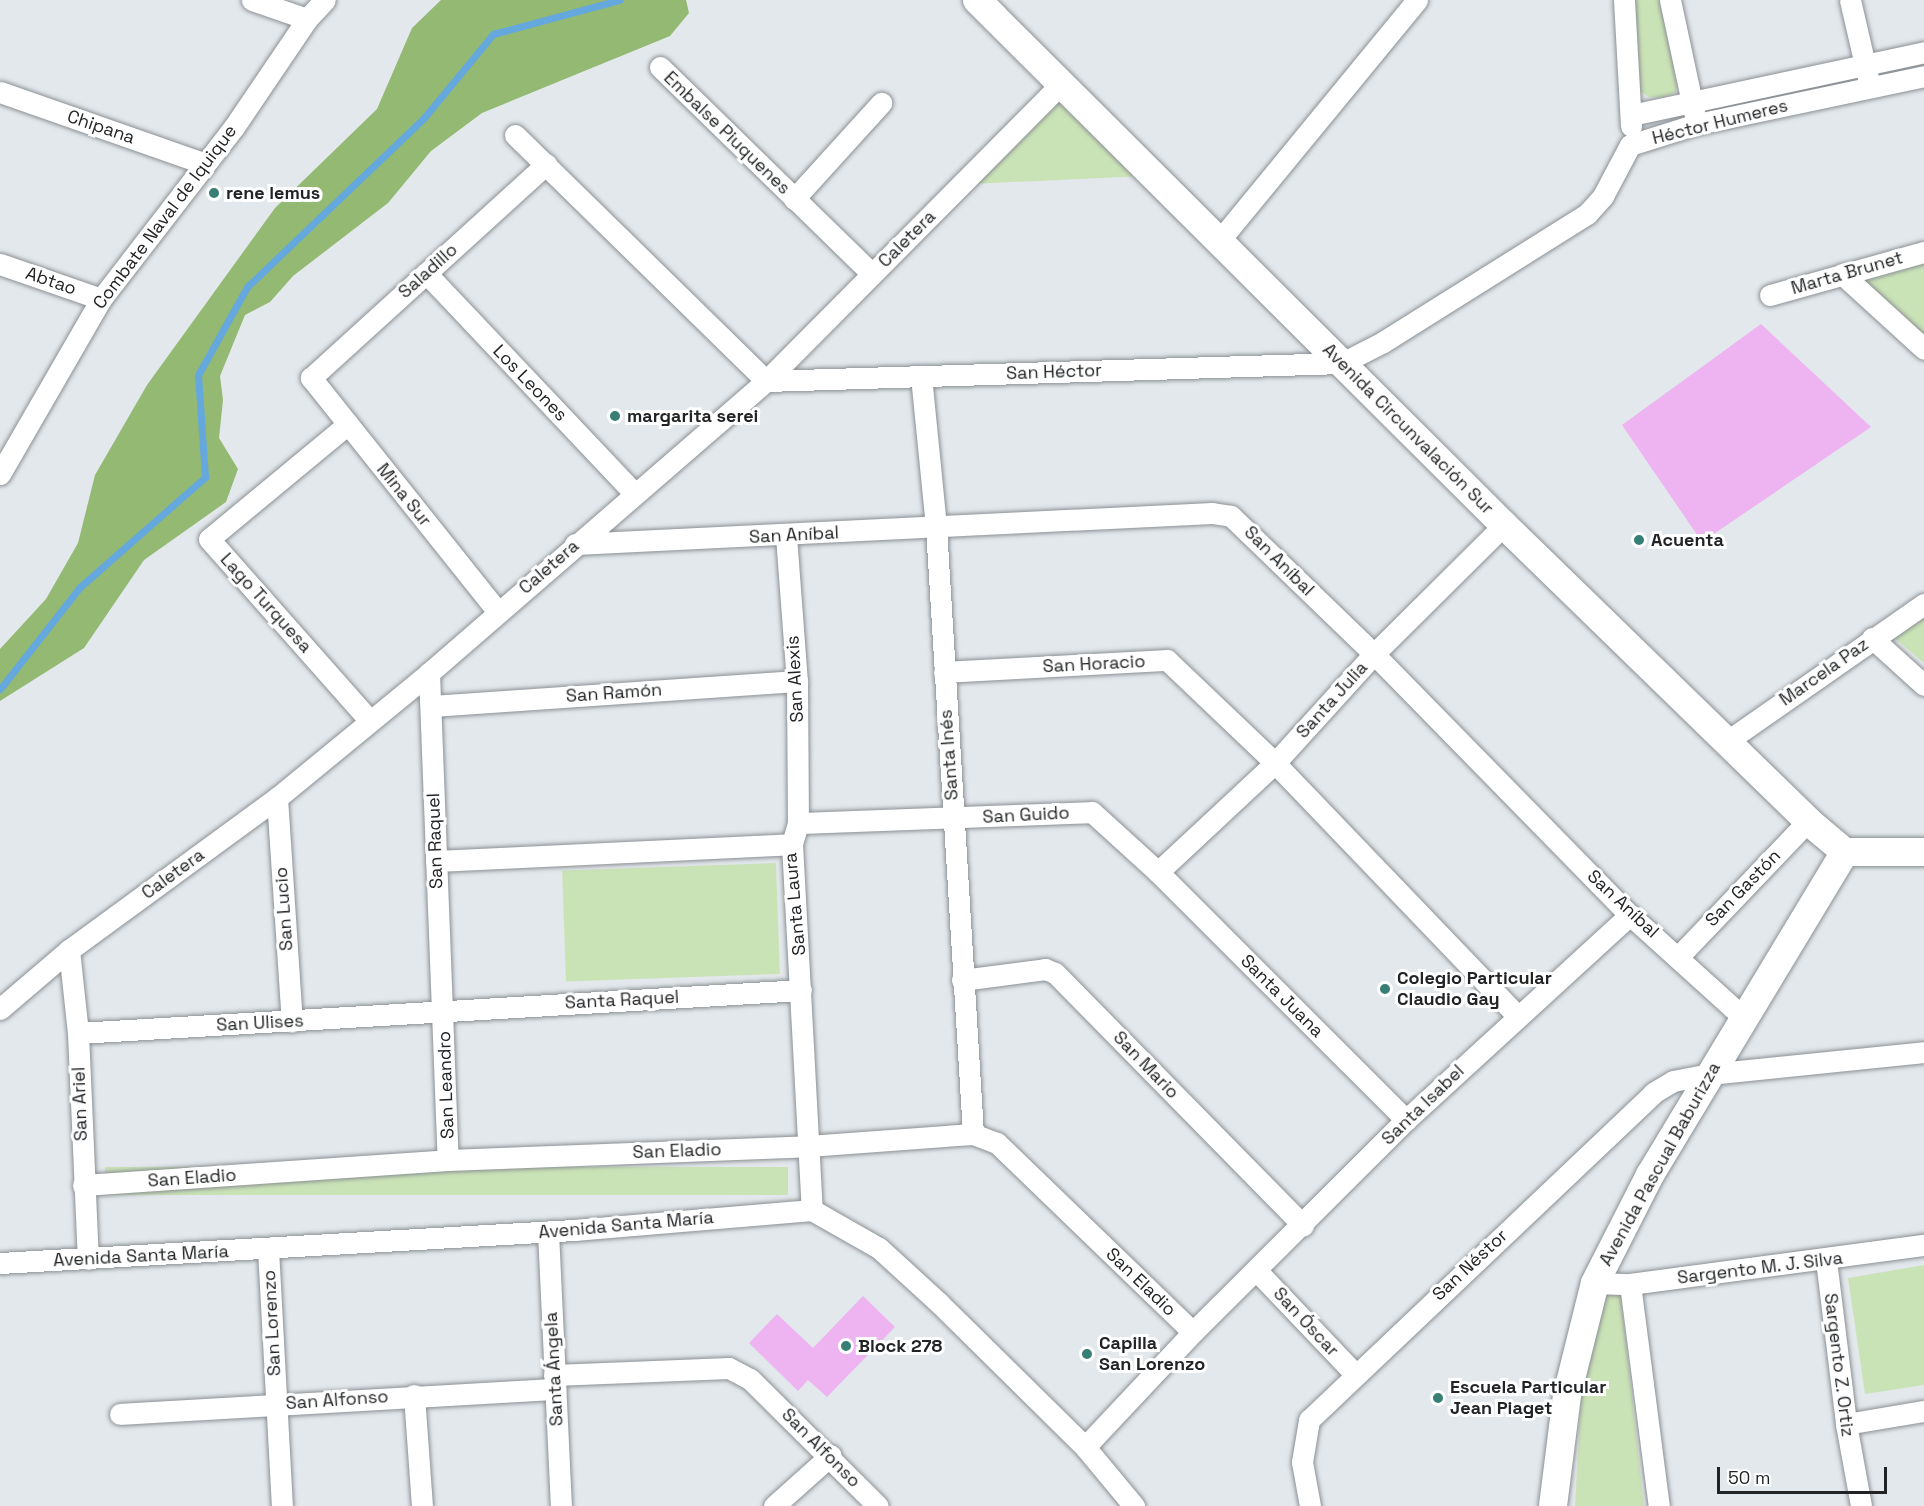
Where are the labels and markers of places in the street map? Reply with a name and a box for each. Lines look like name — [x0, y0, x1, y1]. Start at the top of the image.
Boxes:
place label: rene lemus — [226, 182, 320, 204]
marker: rene lemus — [207, 186, 221, 200]
place label: margarita serei — [627, 405, 758, 427]
marker: margarita serei — [608, 409, 622, 423]
place label: Acuenta — [1651, 529, 1724, 551]
marker: Acuenta — [1632, 533, 1646, 547]
place label: Colegio Particular Claudio Gay — [1397, 968, 1552, 1010]
marker: Colegio Particular Claudio Gay — [1378, 982, 1392, 996]
place label: Capilla San Lorenzo — [1099, 1333, 1205, 1376]
place label: Block 278 — [858, 1335, 942, 1357]
marker: Block 278 — [839, 1339, 853, 1353]
marker: Capilla San Lorenzo — [1080, 1347, 1094, 1361]
place label: Escuela Particular Jean Piaget — [1450, 1377, 1606, 1420]
marker: Escuela Particular Jean Piaget — [1431, 1391, 1445, 1405]

